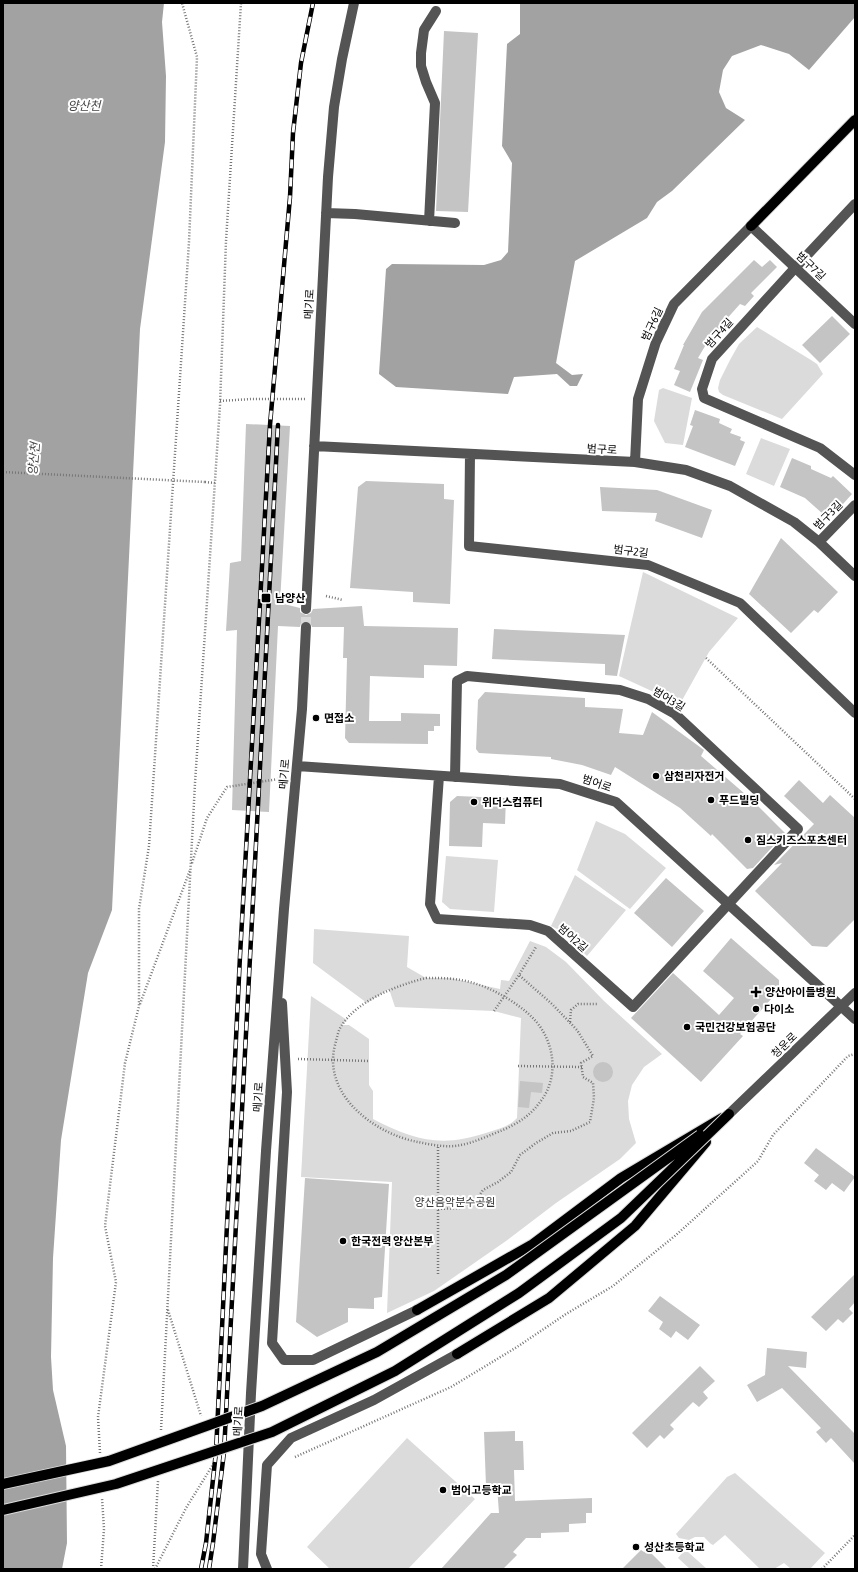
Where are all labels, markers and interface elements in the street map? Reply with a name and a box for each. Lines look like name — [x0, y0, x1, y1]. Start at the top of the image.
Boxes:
water label: 양산천 — [67, 99, 103, 113]
street label: 범구7길 — [794, 249, 828, 283]
street label: 메기로 — [302, 289, 316, 319]
street label: 범구6길 — [639, 305, 665, 343]
street label: 범구4길 — [703, 316, 735, 350]
water label: 양산천 — [26, 440, 43, 476]
street label: 범구로 — [587, 442, 617, 456]
street label: 범구3길 — [811, 498, 845, 532]
street label: 범구2길 — [613, 543, 649, 559]
marker: 남양산 — [260, 592, 272, 604]
place label: 남양산 — [275, 592, 305, 604]
street label: 범어3길 — [651, 685, 687, 713]
place label: 면접소 — [324, 712, 354, 724]
marker: 면접소 — [311, 713, 321, 723]
street label: 메기로 — [277, 758, 291, 790]
place label: 삼천리자전거 — [664, 770, 725, 782]
marker: 삼천리자전거 — [651, 771, 661, 781]
street label: 범어로 — [581, 772, 613, 794]
place label: 푸드빌딩 — [719, 794, 759, 806]
marker: 푸드빌딩 — [706, 795, 716, 805]
place label: 위더스컴퓨터 — [482, 796, 543, 808]
marker: 위더스컴퓨터 — [469, 797, 479, 807]
place label: 짐스키즈스포츠센터 — [756, 834, 847, 846]
marker: 짐스키즈스포츠센터 — [743, 835, 753, 845]
street label: 범어2길 — [556, 922, 590, 954]
marker: 양산아이들병원 — [750, 986, 762, 998]
place label: 양산아이들병원 — [765, 986, 836, 998]
place label: 다이소 — [764, 1003, 794, 1015]
marker: 다이소 — [751, 1004, 761, 1014]
place label: 국민건강보험공단 — [695, 1021, 776, 1033]
marker: 국민건강보험공단 — [682, 1022, 692, 1032]
street label: 청운로 — [769, 1030, 799, 1060]
street label: 메기로 — [251, 1081, 265, 1113]
park label: 양산음악분수공원 — [415, 1196, 495, 1208]
place label: 한국전력 양산본부 — [351, 1235, 433, 1247]
marker: 한국전력 양산본부 — [338, 1236, 348, 1246]
street label: 메기로 — [231, 1406, 245, 1436]
place label: 범어고등학교 — [451, 1484, 512, 1496]
marker: 범어고등학교 — [438, 1485, 448, 1495]
place label: 성산초등학교 — [644, 1541, 705, 1553]
marker: 성산초등학교 — [631, 1542, 641, 1552]

